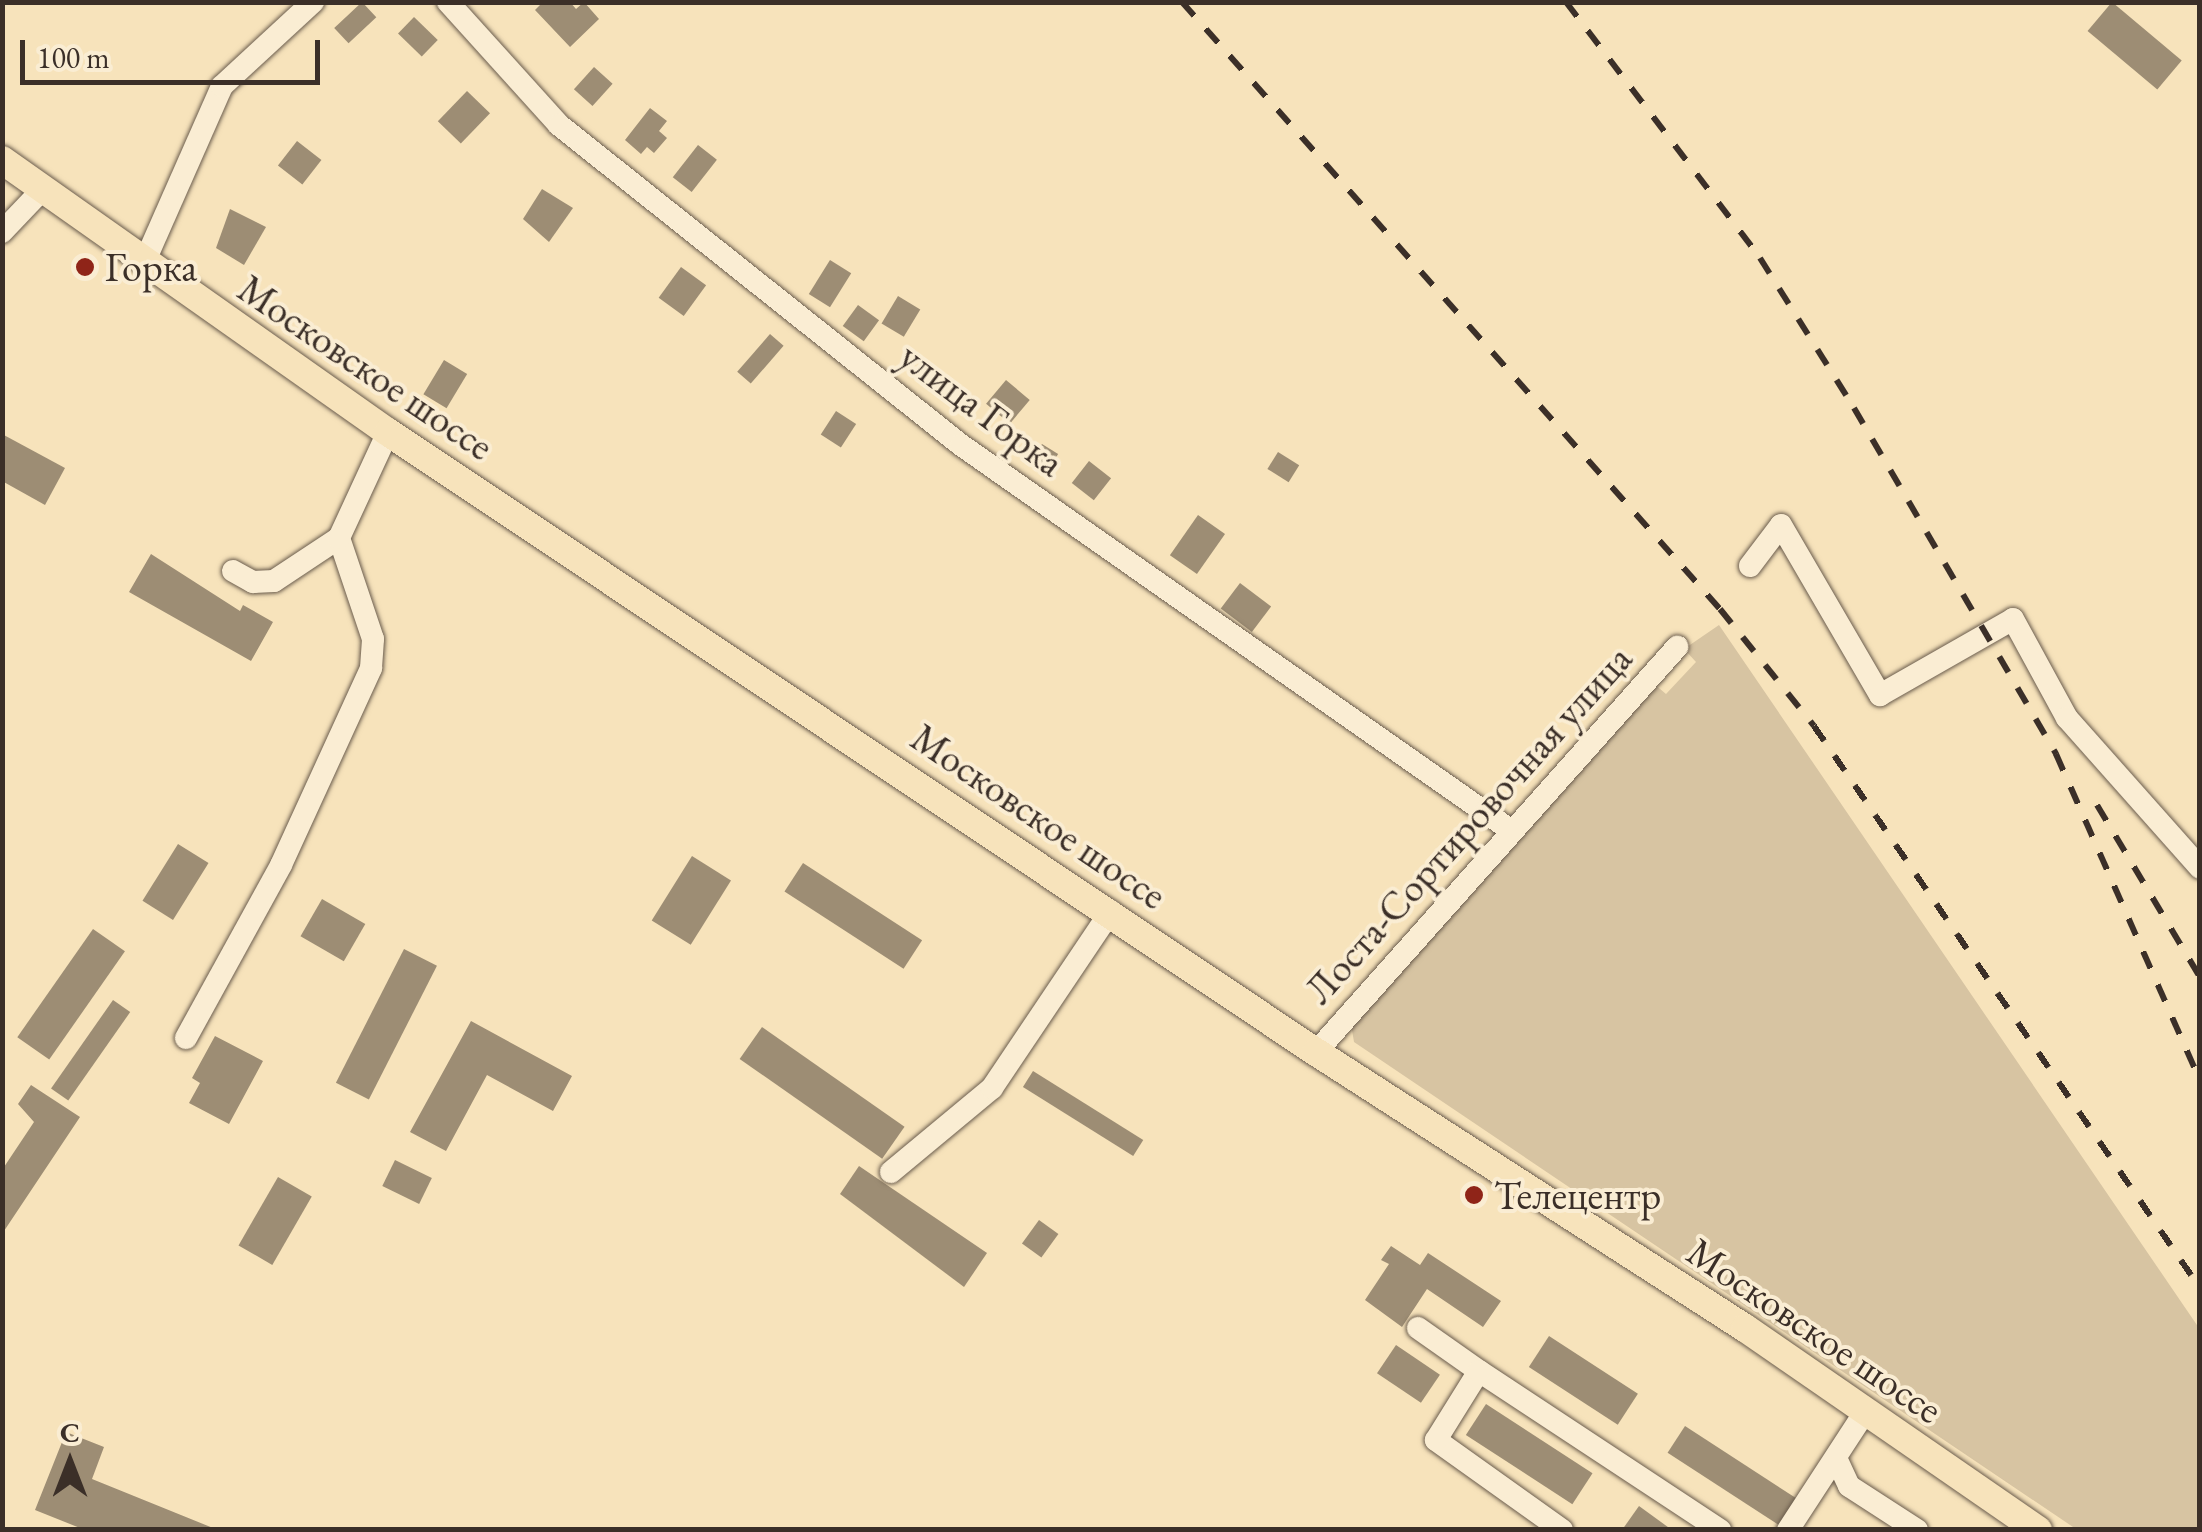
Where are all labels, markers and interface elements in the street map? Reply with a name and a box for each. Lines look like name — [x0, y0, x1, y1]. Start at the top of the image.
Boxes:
scale bar — [25, 20, 325, 82]
text: 100 m — [37, 38, 110, 77]
place label: Горка — [105, 243, 197, 291]
marker: Горка — [74, 256, 96, 278]
street label: Московское шоссе — [229, 264, 503, 470]
street label: улица Горка — [890, 332, 1074, 486]
street label: Лоста-Сортировочная улица — [1294, 635, 1642, 1013]
street label: Московское шоссе — [902, 713, 1176, 919]
place label: Телецентр — [1494, 1171, 1661, 1219]
marker: Телецентр — [1463, 1184, 1485, 1206]
street label: Московское шоссе — [1678, 1227, 1952, 1433]
north arrow — [20, 1412, 120, 1512]
text: С — [60, 1414, 80, 1450]

